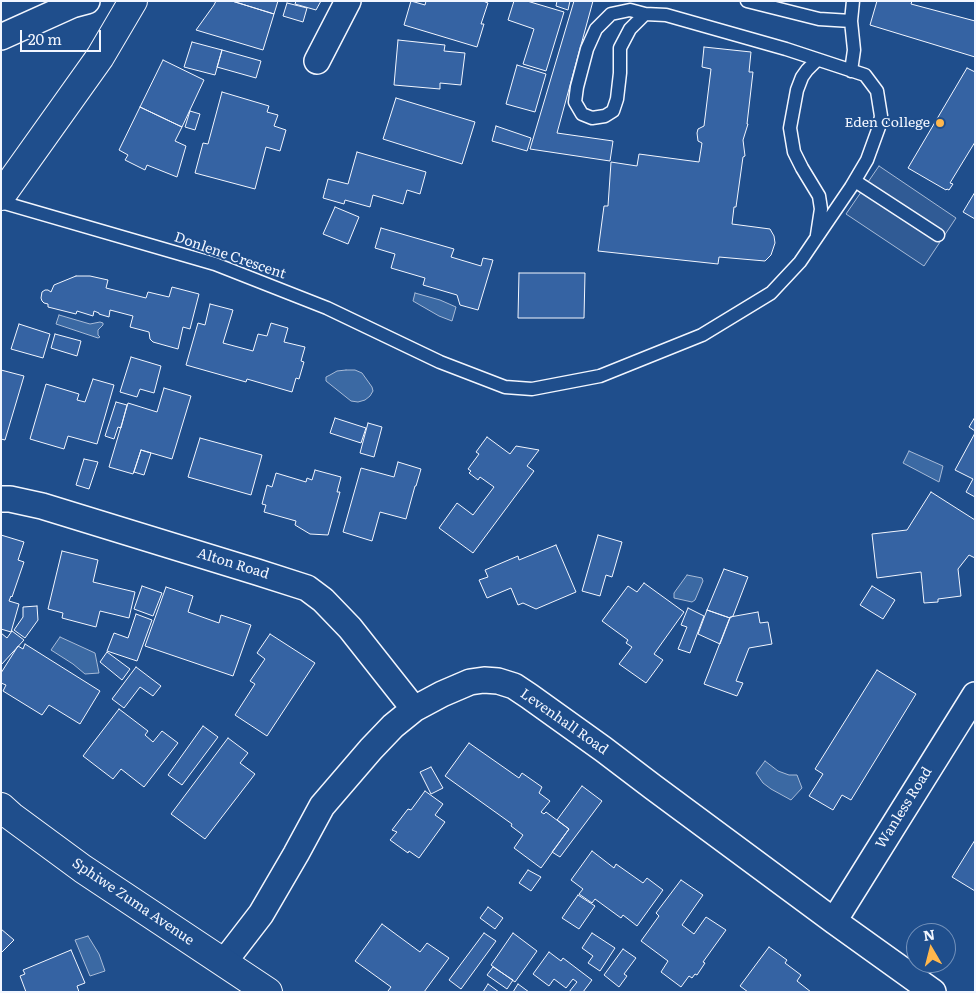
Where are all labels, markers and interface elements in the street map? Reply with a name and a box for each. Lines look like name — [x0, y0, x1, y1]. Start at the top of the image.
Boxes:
scale bar — [22, 20, 104, 52]
text: 20 m — [28, 27, 62, 50]
place label: Eden College — [844, 115, 930, 131]
marker: Eden College — [934, 117, 946, 129]
street label: Donlene Crescent — [172, 229, 288, 283]
street label: Alton Road — [195, 545, 271, 583]
street label: Levenhall Road — [517, 686, 611, 758]
street label: Wanless Road — [872, 764, 936, 852]
street label: Sphiwe Zuma Avenue — [69, 855, 197, 949]
north arrow — [906, 923, 956, 973]
text: N — [922, 923, 936, 945]

